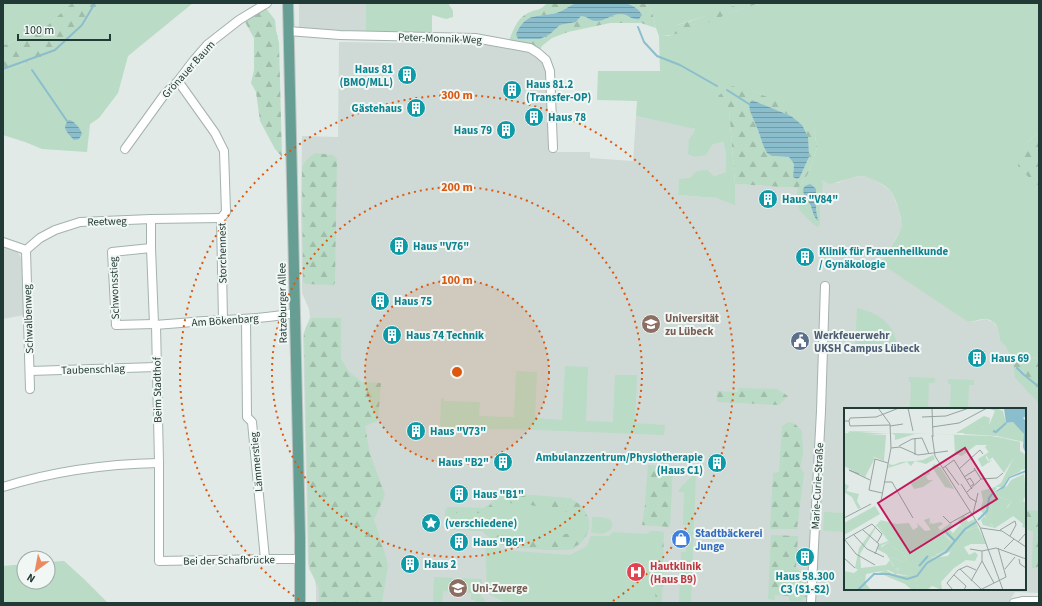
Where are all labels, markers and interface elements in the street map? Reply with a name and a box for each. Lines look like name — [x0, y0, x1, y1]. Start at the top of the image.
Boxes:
scale bar — [18, 16, 110, 42]
text: 100 m — [24, 22, 54, 39]
street label: Peter-Monnik-Weg — [398, 30, 483, 47]
street label: Grönauer Baum — [159, 37, 218, 101]
place label: Haus 81 (BMO/MLL) — [339, 62, 393, 90]
building icon: Haus 81 (BMO/MLL) — [396, 64, 418, 86]
place label: Haus 81.2 (Transfer-OP) — [526, 77, 591, 105]
building icon: Haus 81.2 (Transfer-OP) — [501, 79, 523, 101]
text: 300 m — [441, 87, 473, 104]
building icon: Gästehaus — [405, 97, 427, 119]
place label: Gästehaus — [352, 101, 402, 116]
building icon: Haus 78 — [523, 106, 545, 128]
place label: Haus 78 — [548, 110, 586, 125]
building icon: Haus 79 — [495, 119, 517, 141]
place label: Haus 79 — [454, 123, 492, 138]
text: 200 m — [441, 179, 473, 196]
building icon: Haus "V84" — [757, 188, 779, 210]
place label: Haus "V84" — [782, 192, 838, 207]
street label: Reetweg — [87, 213, 127, 230]
street label: Storchennest — [214, 222, 231, 284]
building icon: Haus "V76" — [388, 235, 410, 257]
place label: Haus "V76" — [413, 239, 469, 254]
place label: Klinik für Frauenheilkunde / Gynäkologie — [819, 244, 949, 272]
building icon: Klinik für Frauenheilkunde / Gynäkologie — [794, 246, 816, 268]
street label: Schwonsstieg — [106, 256, 123, 320]
street label: Ratzeburger Allee — [274, 262, 291, 343]
text: 100 m — [441, 272, 473, 289]
street label: Schwalbenweg — [20, 284, 37, 354]
building icon: Haus 75 — [369, 290, 391, 312]
place label: Haus 75 — [394, 294, 432, 309]
street label: Am Bökenbarg — [191, 311, 260, 330]
place label: Universität zu Lübeck — [665, 311, 720, 339]
school or university icon: Universität zu Lübeck — [640, 313, 662, 335]
building icon: Haus 74 Technik — [381, 324, 403, 346]
place label: Haus 74 Technik — [406, 328, 484, 343]
place label: Werkfeuerwehr UKSH Campus Lübeck — [814, 328, 920, 356]
public building icon: Werkfeuerwehr UKSH Campus Lübeck — [789, 330, 811, 352]
building icon: Haus 69 — [966, 347, 988, 369]
place label: Haus 69 — [991, 351, 1029, 366]
street label: Beim Stadthof — [149, 356, 166, 423]
street label: Taubenschlag — [61, 361, 126, 378]
centre of rings — [450, 365, 464, 379]
inset map — [844, 408, 1026, 590]
building icon: Haus "V73" — [405, 420, 427, 442]
place label: Haus "V73" — [430, 424, 486, 439]
street label: Lämmerstieg — [246, 431, 267, 493]
street label: Marie-Curie-Straße — [808, 442, 827, 530]
place label: Ambulanzzentrum/Physiotherapie (Haus C1) — [535, 450, 703, 478]
building icon: Haus "B2" — [492, 451, 514, 473]
building icon: Ambulanzzentrum/Physiotherapie (Haus C1) — [706, 452, 728, 474]
place label: Haus "B2" — [438, 455, 489, 470]
building icon: Haus "B1" — [448, 483, 470, 505]
place label: Haus "B1" — [473, 487, 524, 502]
place icon: (verschiedene) — [420, 512, 442, 534]
place label: (verschiedene) — [445, 516, 517, 531]
place label: Stadtbäckerei Junge — [695, 526, 763, 554]
shop icon: Stadtbäckerei Junge — [670, 528, 692, 550]
building icon: Haus "B6" — [448, 531, 470, 553]
place label: Haus "B6" — [473, 535, 524, 550]
building icon: Haus 58.300 C3 (S1-S2) — [794, 546, 816, 568]
north arrow — [16, 550, 56, 590]
street label: Bei der Schafbrücke — [183, 552, 275, 569]
building icon: Haus 2 — [399, 553, 421, 575]
place label: Haus 2 — [424, 557, 457, 572]
place label: Hautklinik (Haus B9) — [650, 559, 701, 587]
hospital icon: Hautklinik (Haus B9) — [625, 561, 647, 583]
place label: Haus 58.300 C3 (S1-S2) — [776, 569, 835, 597]
text: N — [24, 570, 38, 586]
school or university icon: Uni-Zwerge — [447, 577, 469, 599]
place label: Uni-Zwerge — [472, 581, 528, 596]

